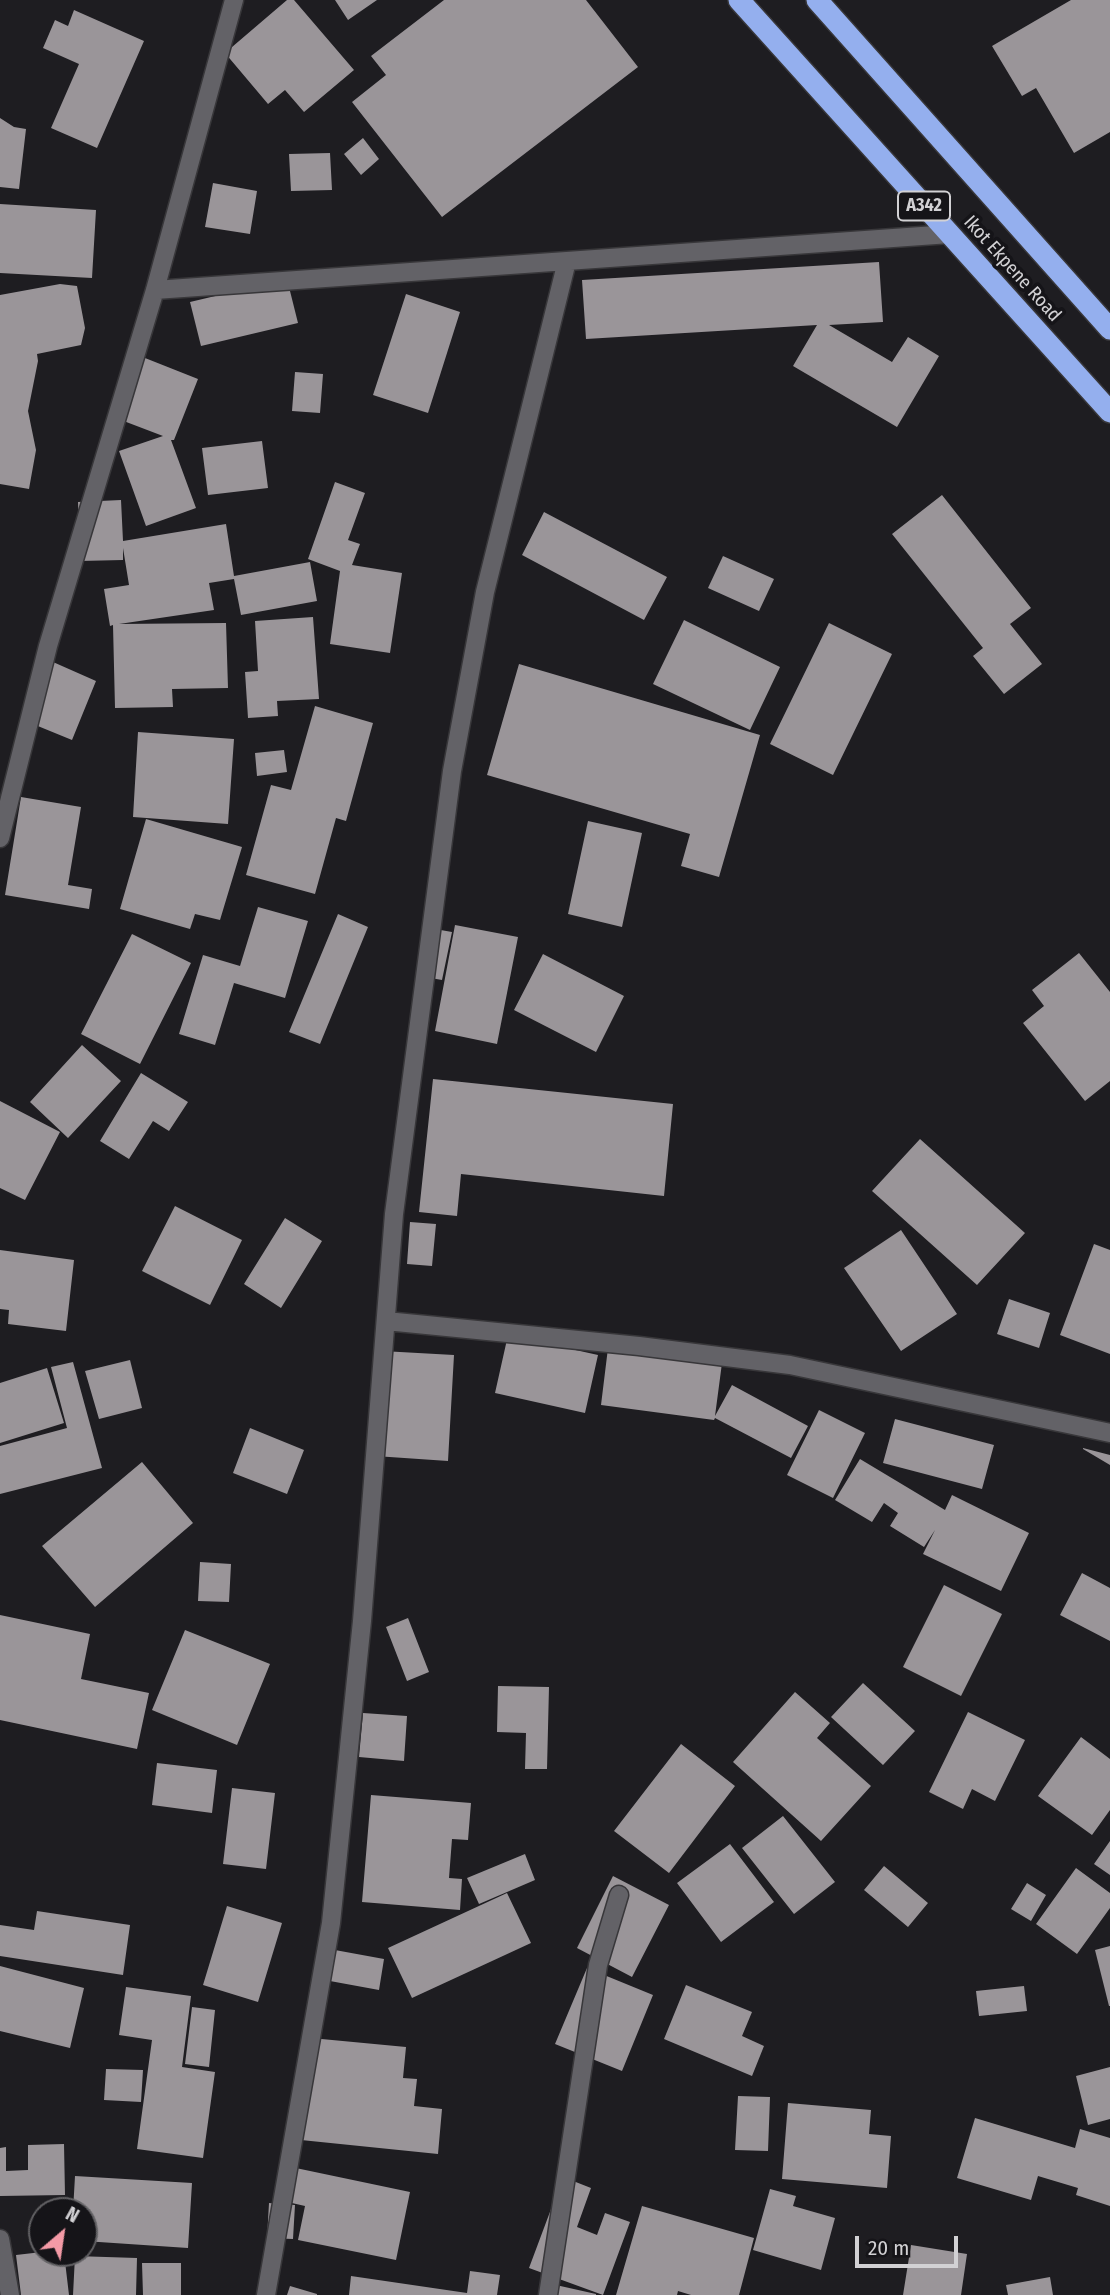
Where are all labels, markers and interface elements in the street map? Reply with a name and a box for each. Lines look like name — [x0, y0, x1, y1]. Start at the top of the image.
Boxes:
road number: A342 — [898, 191, 950, 220]
street label: Ikot Ekpene Road — [958, 211, 1066, 327]
north arrow — [28, 2197, 98, 2267]
text: N — [62, 2202, 83, 2228]
scale bar — [858, 2222, 961, 2266]
text: 20 m — [868, 2235, 909, 2261]

